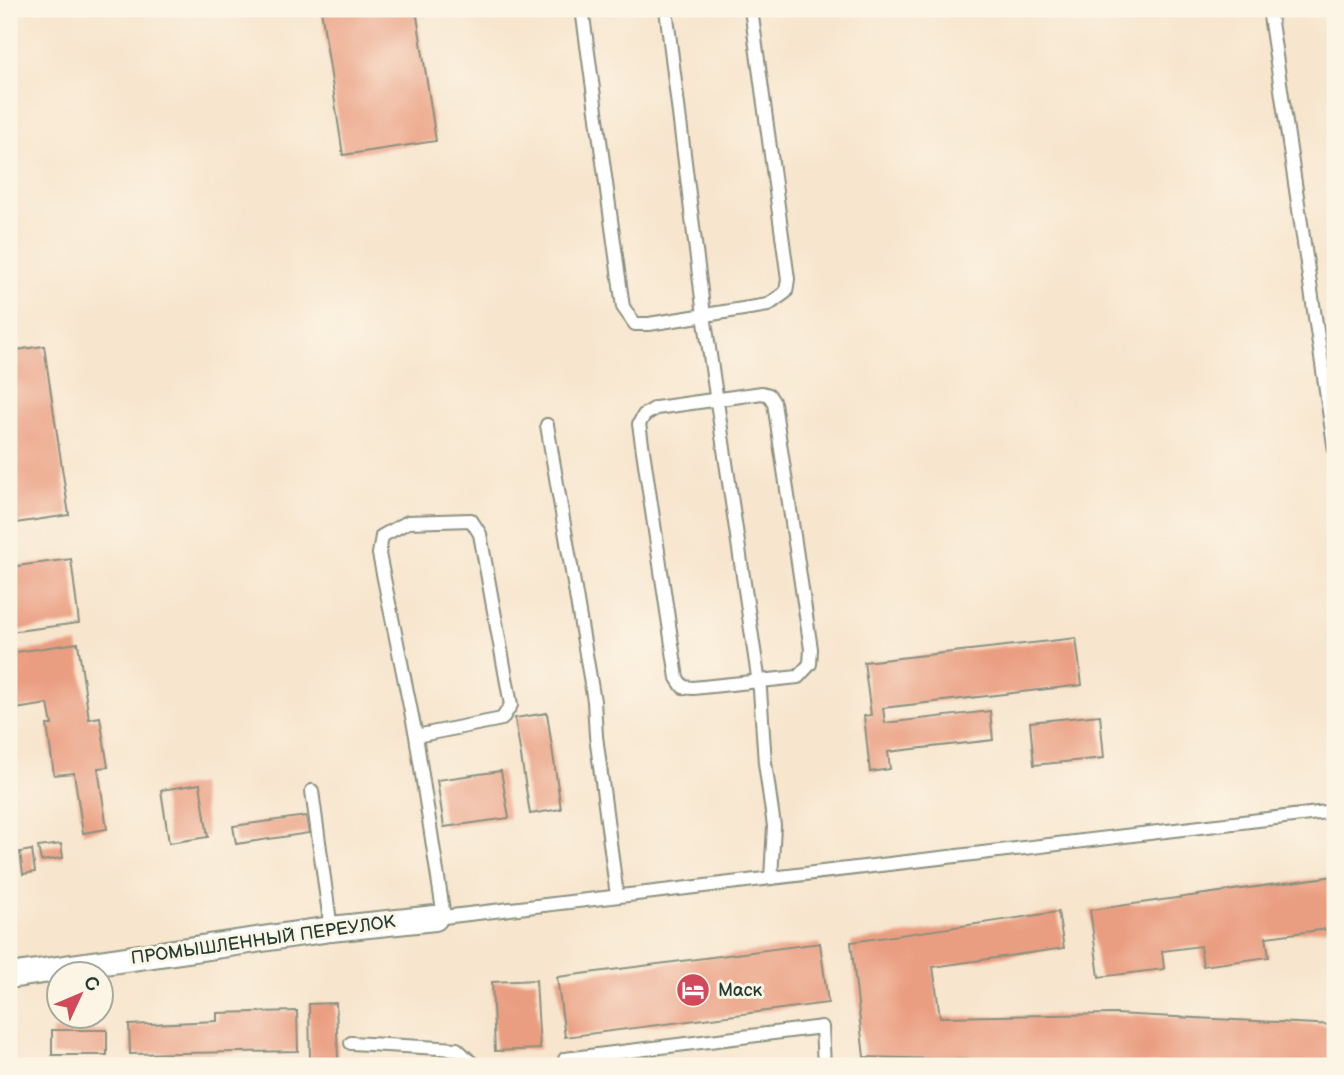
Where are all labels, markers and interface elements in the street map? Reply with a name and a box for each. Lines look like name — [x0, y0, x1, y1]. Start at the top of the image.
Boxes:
street label: ПРОМЫШЛЕННЫЙ ПЕРЕУЛОК — [129, 911, 397, 969]
north arrow — [46, 960, 116, 1030]
text: С — [78, 971, 104, 997]
hotel icon: Маск — [674, 971, 712, 1009]
place label: Маск — [718, 980, 763, 1001]

